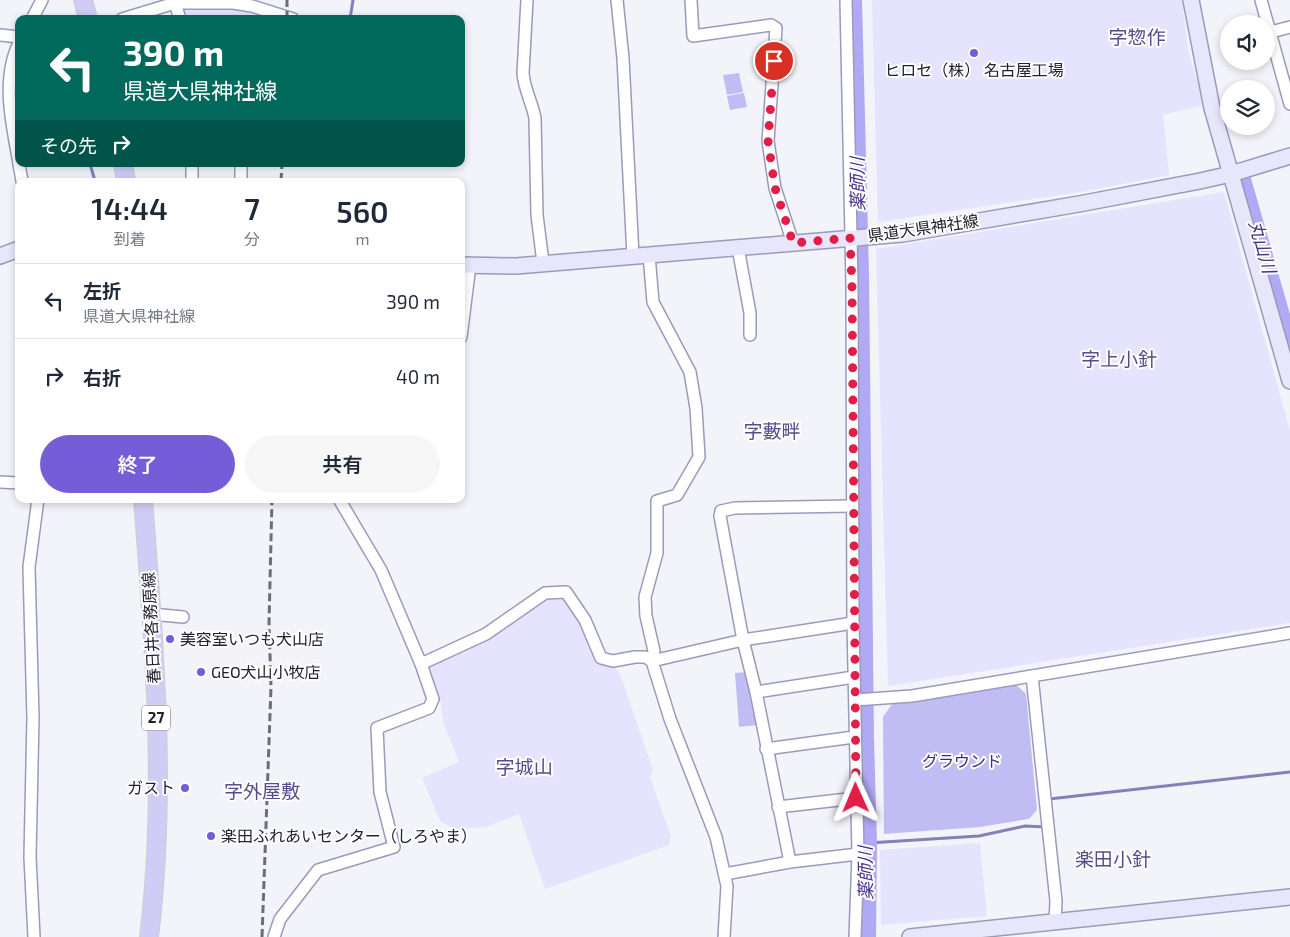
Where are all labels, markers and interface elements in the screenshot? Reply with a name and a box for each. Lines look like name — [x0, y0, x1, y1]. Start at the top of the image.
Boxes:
map controls — [1220, 15, 1275, 135]
button: sound — [1220, 15, 1275, 70]
district label: 字惣作 — [1108, 25, 1166, 48]
text: 390 m — [123, 31, 224, 73]
icon: left — [40, 35, 105, 100]
pin — [753, 40, 795, 82]
icon: arrive — [760, 47, 788, 75]
marker: ヒロセ（株） 名古屋工場 — [968, 47, 980, 59]
place label: ヒロセ（株） 名古屋工場 — [884, 60, 1064, 79]
text: 県道大県神社線 — [123, 77, 277, 103]
button: layers — [1220, 80, 1275, 135]
icon: right — [107, 130, 135, 158]
text: その先 — [40, 134, 97, 157]
water label: 薬師川 — [845, 155, 868, 211]
text: 14:44 — [91, 190, 168, 226]
text: 7 — [244, 190, 260, 226]
text: 560 — [336, 193, 389, 229]
street label: 県道大県神社線 — [866, 210, 980, 245]
water label: 丸山川 — [1245, 218, 1282, 278]
text: 到着 — [114, 229, 146, 248]
text: 分 — [244, 229, 260, 248]
text: m — [355, 229, 370, 248]
text: 左折 — [83, 279, 121, 302]
icon: left — [40, 287, 68, 315]
text: 390 m — [386, 290, 440, 313]
text: 県道大県神社線 — [83, 306, 195, 325]
district label: 字上小針 — [1081, 347, 1157, 370]
icon: right — [40, 362, 68, 390]
text: 40 m — [396, 365, 440, 388]
text: 右折 — [83, 366, 121, 389]
district label: 字藪畔 — [743, 419, 801, 442]
button: 終了 — [40, 435, 235, 493]
button: 共有 — [245, 435, 440, 493]
street label: 春日井各務原線 — [138, 572, 163, 684]
place label: 美容室いつも犬山店 — [180, 629, 324, 648]
marker: 美容室いつも犬山店 — [164, 633, 176, 645]
place label: GEO犬山小牧店 — [211, 662, 321, 681]
marker: GEO犬山小牧店 — [195, 666, 207, 678]
road number: 27 — [142, 706, 170, 730]
park label: グラウンド — [922, 751, 1002, 770]
district label: 字城山 — [495, 755, 553, 778]
position arrow — [829, 771, 881, 823]
place label: ガスト — [127, 778, 175, 797]
district label: 字外屋敷 — [224, 779, 300, 802]
marker: ガスト — [179, 782, 191, 794]
place label: 楽田ふれあいセンター（しろやま） — [221, 826, 477, 845]
marker: 楽田ふれあいセンター（しろやま） — [205, 830, 217, 842]
water label: 薬師川 — [853, 844, 876, 900]
district label: 楽田小針 — [1075, 847, 1151, 870]

